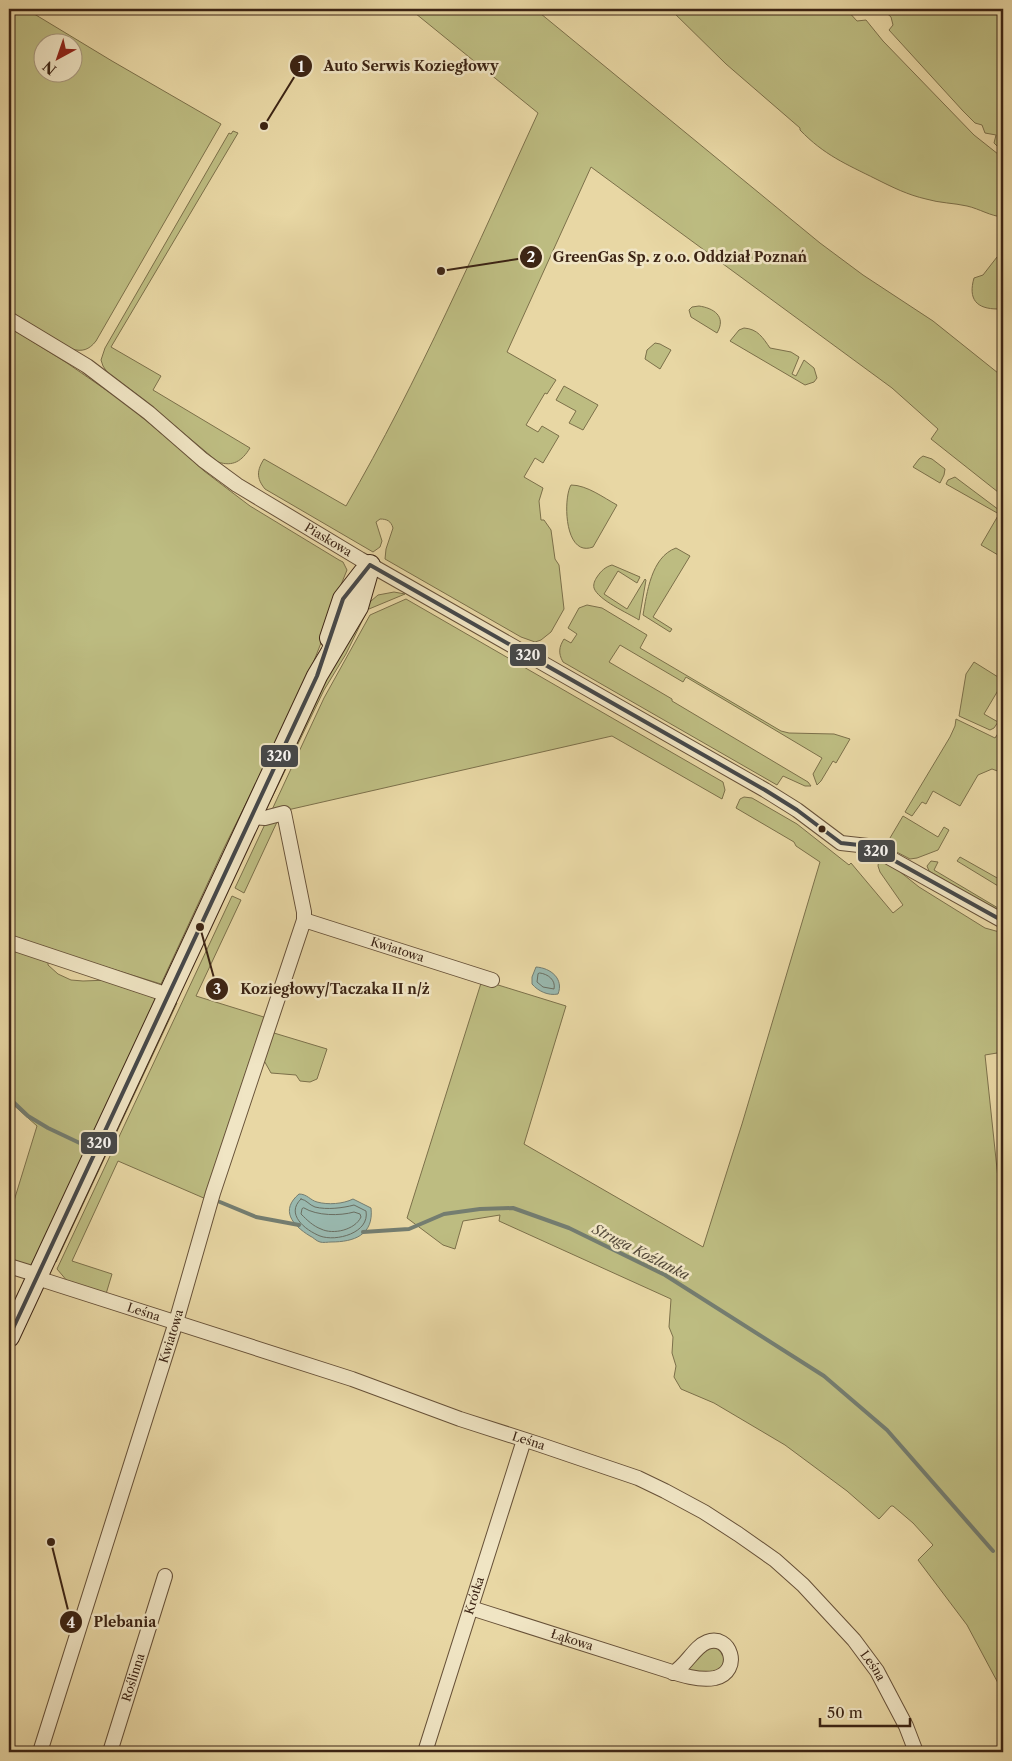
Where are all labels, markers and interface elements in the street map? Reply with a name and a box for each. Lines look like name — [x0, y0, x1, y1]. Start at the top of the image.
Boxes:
north arrow — [32, 32, 82, 82]
callout: Auto Serwis Koziegłowy — [289, 52, 508, 81]
text: N — [39, 57, 60, 79]
text: 1 — [298, 57, 305, 76]
text: Auto Serwis Koziegłowy — [323, 57, 499, 75]
callout: GreenGas Sp. z o.o. Oddział Poznań — [518, 243, 818, 272]
text: 2 — [527, 247, 536, 266]
text: GreenGas Sp. z o.o. Oddział Poznań — [553, 248, 808, 266]
street label: Piaskowa — [302, 519, 355, 560]
line badge: 320 — [509, 643, 547, 667]
text: 320 — [515, 646, 541, 664]
line badge: 320 — [260, 744, 299, 768]
text: 320 — [266, 747, 292, 765]
unlabelled marker — [817, 824, 827, 834]
line badge: 320 — [857, 839, 896, 863]
text: 320 — [863, 842, 889, 860]
street label: Kwiatowa — [369, 934, 427, 965]
callout: Koziegłowy/Taczaka II n/ż — [205, 974, 439, 1003]
text: 3 — [213, 979, 221, 998]
text: Koziegłowy/Taczaka II n/ż — [240, 980, 430, 998]
line badge: 320 — [80, 1131, 118, 1155]
text: 320 — [86, 1134, 112, 1152]
water label: Struga Koźlanka — [589, 1219, 693, 1284]
street label: Leśna — [125, 1299, 163, 1324]
street label: Kwiatowa — [155, 1307, 186, 1365]
street label: Leśna — [510, 1428, 548, 1453]
street label: Krótka — [461, 1574, 487, 1616]
callout: Plebania — [59, 1608, 167, 1637]
text: 4 — [67, 1613, 76, 1632]
text: Plebania — [94, 1613, 157, 1631]
street label: Łąkowa — [549, 1626, 596, 1654]
street label: Leśna — [857, 1647, 889, 1684]
street label: Roślinna — [118, 1651, 148, 1703]
scale bar — [820, 1696, 910, 1728]
text: 50 m — [827, 1703, 863, 1722]

